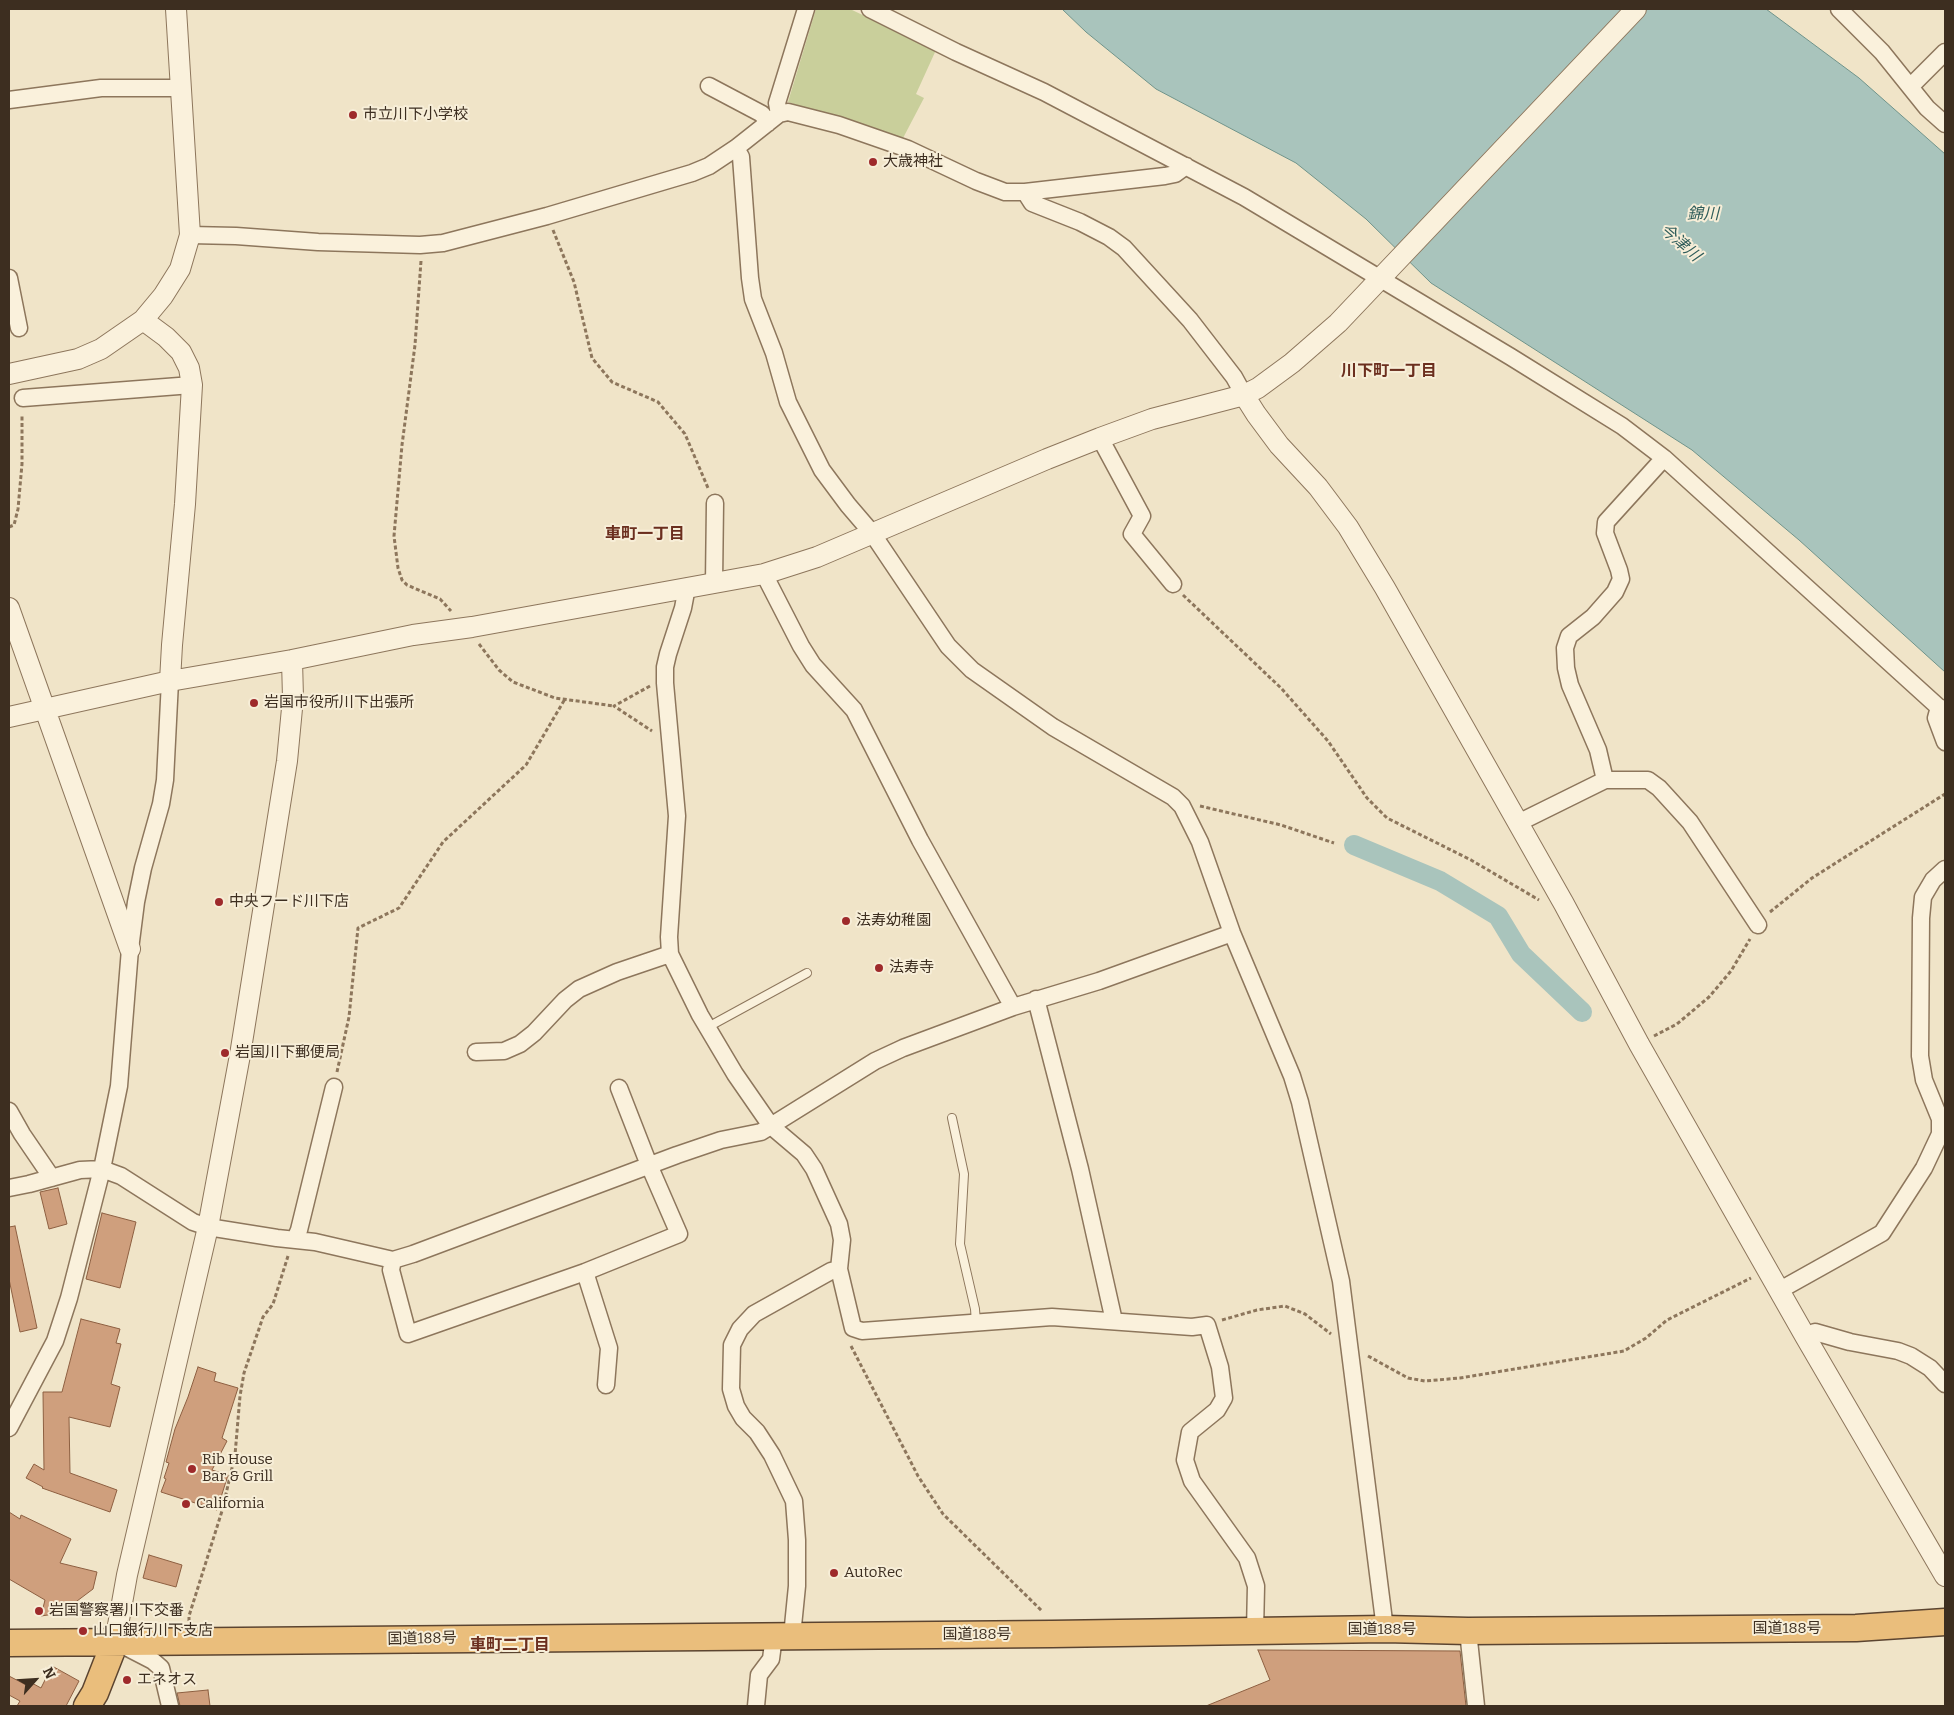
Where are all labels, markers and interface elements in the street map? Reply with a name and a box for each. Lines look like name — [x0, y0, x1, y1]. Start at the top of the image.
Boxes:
place label: 市立川下小学校 — [363, 106, 468, 124]
marker: 市立川下小学校 — [347, 109, 359, 121]
place label: 大歳神社 — [883, 153, 943, 171]
marker: 大歳神社 — [867, 156, 879, 168]
water label: 錦川 — [1687, 205, 1719, 225]
water label: 今津川 — [1656, 220, 1704, 266]
district label: 川下町一丁目 — [1341, 362, 1437, 382]
district label: 車町一丁目 — [605, 525, 685, 545]
place label: 岩国市役所川下出張所 — [264, 694, 414, 712]
marker: 岩国市役所川下出張所 — [248, 697, 260, 709]
place label: 中央フード川下店 — [229, 893, 349, 911]
marker: 中央フード川下店 — [213, 896, 225, 908]
place label: 法寿幼稚園 — [856, 912, 931, 930]
marker: 法寿幼稚園 — [840, 915, 852, 927]
place label: 法寿寺 — [889, 959, 934, 977]
marker: 法寿寺 — [873, 962, 885, 974]
place label: 岩国川下郵便局 — [235, 1044, 340, 1062]
marker: 岩国川下郵便局 — [219, 1047, 231, 1059]
place label: Rib House Bar & Grill — [202, 1451, 273, 1486]
marker: Rib House Bar & Grill — [186, 1463, 198, 1475]
place label: California — [196, 1495, 264, 1513]
marker: California — [180, 1498, 192, 1510]
place label: AutoRec — [844, 1564, 903, 1582]
marker: AutoRec — [828, 1567, 840, 1579]
place label: 岩国警察署川下交番 — [49, 1602, 184, 1620]
marker: 岩国警察署川下交番 — [33, 1605, 45, 1617]
street label: 国道188号 — [1752, 1620, 1822, 1638]
street label: 国道188号 — [1347, 1621, 1417, 1639]
place label: 山口銀行川下支店 — [93, 1622, 213, 1640]
marker: 山口銀行川下支店 — [77, 1625, 89, 1637]
street label: 国道188号 — [942, 1626, 1012, 1644]
street label: 国道188号 — [387, 1629, 457, 1649]
district label: 車町二丁目 — [470, 1636, 550, 1656]
north arrow — [10, 1655, 60, 1705]
text: N — [39, 1665, 59, 1682]
place label: エネオス — [137, 1671, 197, 1689]
marker: エネオス — [121, 1674, 133, 1686]

